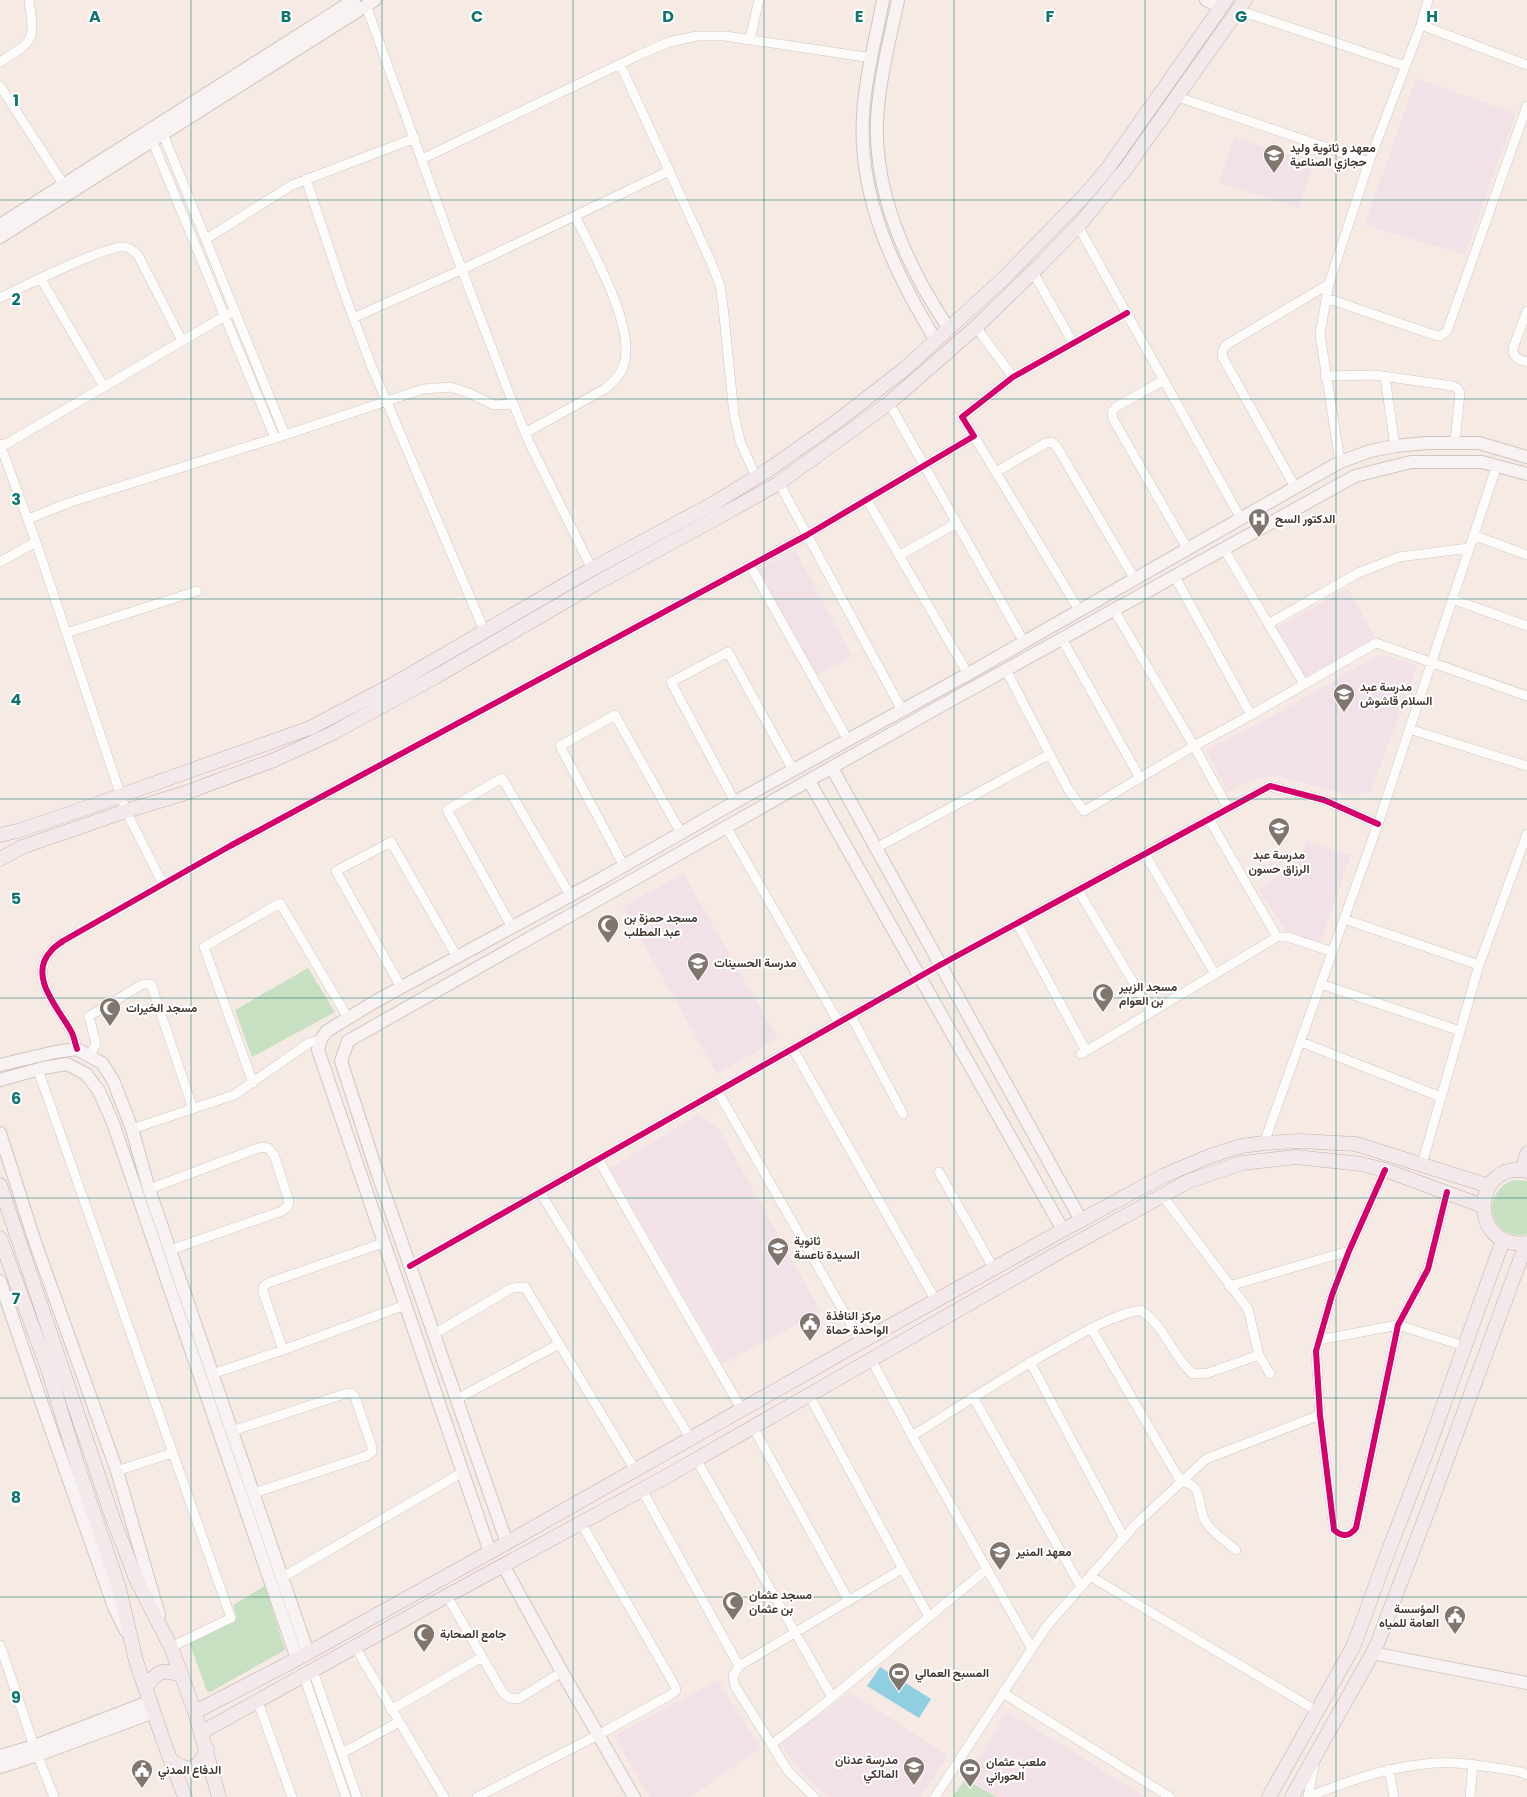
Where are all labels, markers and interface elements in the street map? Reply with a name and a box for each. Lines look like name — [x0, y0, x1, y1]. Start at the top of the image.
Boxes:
text: A — [89, 5, 101, 28]
text: B — [281, 5, 291, 28]
text: C — [471, 5, 483, 28]
text: D — [662, 5, 674, 28]
text: E — [855, 5, 863, 28]
text: F — [1046, 5, 1055, 28]
text: G — [1235, 5, 1247, 28]
text: H — [1426, 5, 1438, 28]
text: 1 — [13, 89, 19, 112]
place label: معهد و ثانوية وليد حجازي الصناعية — [1290, 139, 1376, 172]
school or university icon: معهد و ثانوية وليد حجازي الصناعية — [1262, 143, 1286, 174]
text: 2 — [11, 288, 21, 311]
text: 3 — [11, 488, 21, 511]
hospital icon: الدكتور السح — [1247, 507, 1271, 538]
place label: الدكتور السح — [1275, 510, 1335, 527]
place label: مدرسة عبد السلام قاشوش — [1360, 678, 1432, 709]
school or university icon: مدرسة عبد السلام قاشوش — [1332, 682, 1356, 713]
text: 4 — [11, 688, 22, 711]
school or university icon: مدرسة عبد الرزاق حسون — [1267, 816, 1291, 847]
place label: مدرسة عبد الرزاق حسون — [1248, 846, 1310, 877]
text: 5 — [11, 887, 21, 910]
place label: مسجد حمزة بن عبد المطلب — [624, 909, 698, 940]
mosque icon: مسجد حمزة بن عبد المطلب — [596, 913, 620, 944]
school or university icon: مدرسة الحسينات — [686, 951, 710, 982]
place label: مدرسة الحسينات — [714, 954, 797, 971]
place label: مسجد الزبير بن العوام — [1118, 978, 1178, 1009]
mosque icon: مسجد الزبير بن العوام — [1091, 982, 1115, 1013]
mosque icon: مسجد الخيرات — [98, 996, 122, 1027]
place label: مسجد الخيرات — [126, 999, 198, 1016]
text: 6 — [11, 1087, 21, 1110]
place label: ثانوية السيدة ناعسة — [794, 1232, 860, 1263]
school or university icon: ثانوية السيدة ناعسة — [766, 1236, 790, 1267]
text: 7 — [12, 1287, 21, 1310]
place label: مركز النافذة الواحدة حماة — [826, 1307, 888, 1338]
public building icon: مركز النافذة الواحدة حماة — [798, 1311, 822, 1342]
text: 8 — [11, 1486, 21, 1509]
school or university icon: معهد المنير — [988, 1540, 1012, 1571]
place label: معهد المنير — [1015, 1543, 1072, 1560]
place label: مسجد عثمان بن عثمان — [749, 1586, 813, 1617]
mosque icon: مسجد عثمان بن عثمان — [721, 1590, 745, 1621]
place label: المؤسسة العامة للمياه — [1379, 1600, 1439, 1631]
public building icon: المؤسسة العامة للمياه — [1443, 1604, 1467, 1635]
mosque icon: جامع الصحابة — [412, 1622, 436, 1653]
place label: جامع الصحابة — [440, 1625, 506, 1642]
sports icon: المسبح العمالي — [887, 1661, 911, 1692]
place label: المسبح العمالي — [915, 1664, 989, 1683]
text: 9 — [11, 1686, 21, 1709]
place label: مدرسة عدنان المالكي — [835, 1751, 898, 1784]
place label: ملعب عثمان الحوراني — [986, 1753, 1047, 1786]
school or university icon: مدرسة عدنان المالكي — [902, 1755, 926, 1786]
sports icon: ملعب عثمان الحوراني — [958, 1757, 982, 1788]
public building icon: الدفاع المدني — [130, 1758, 154, 1789]
place label: الدفاع المدني — [158, 1761, 221, 1780]

